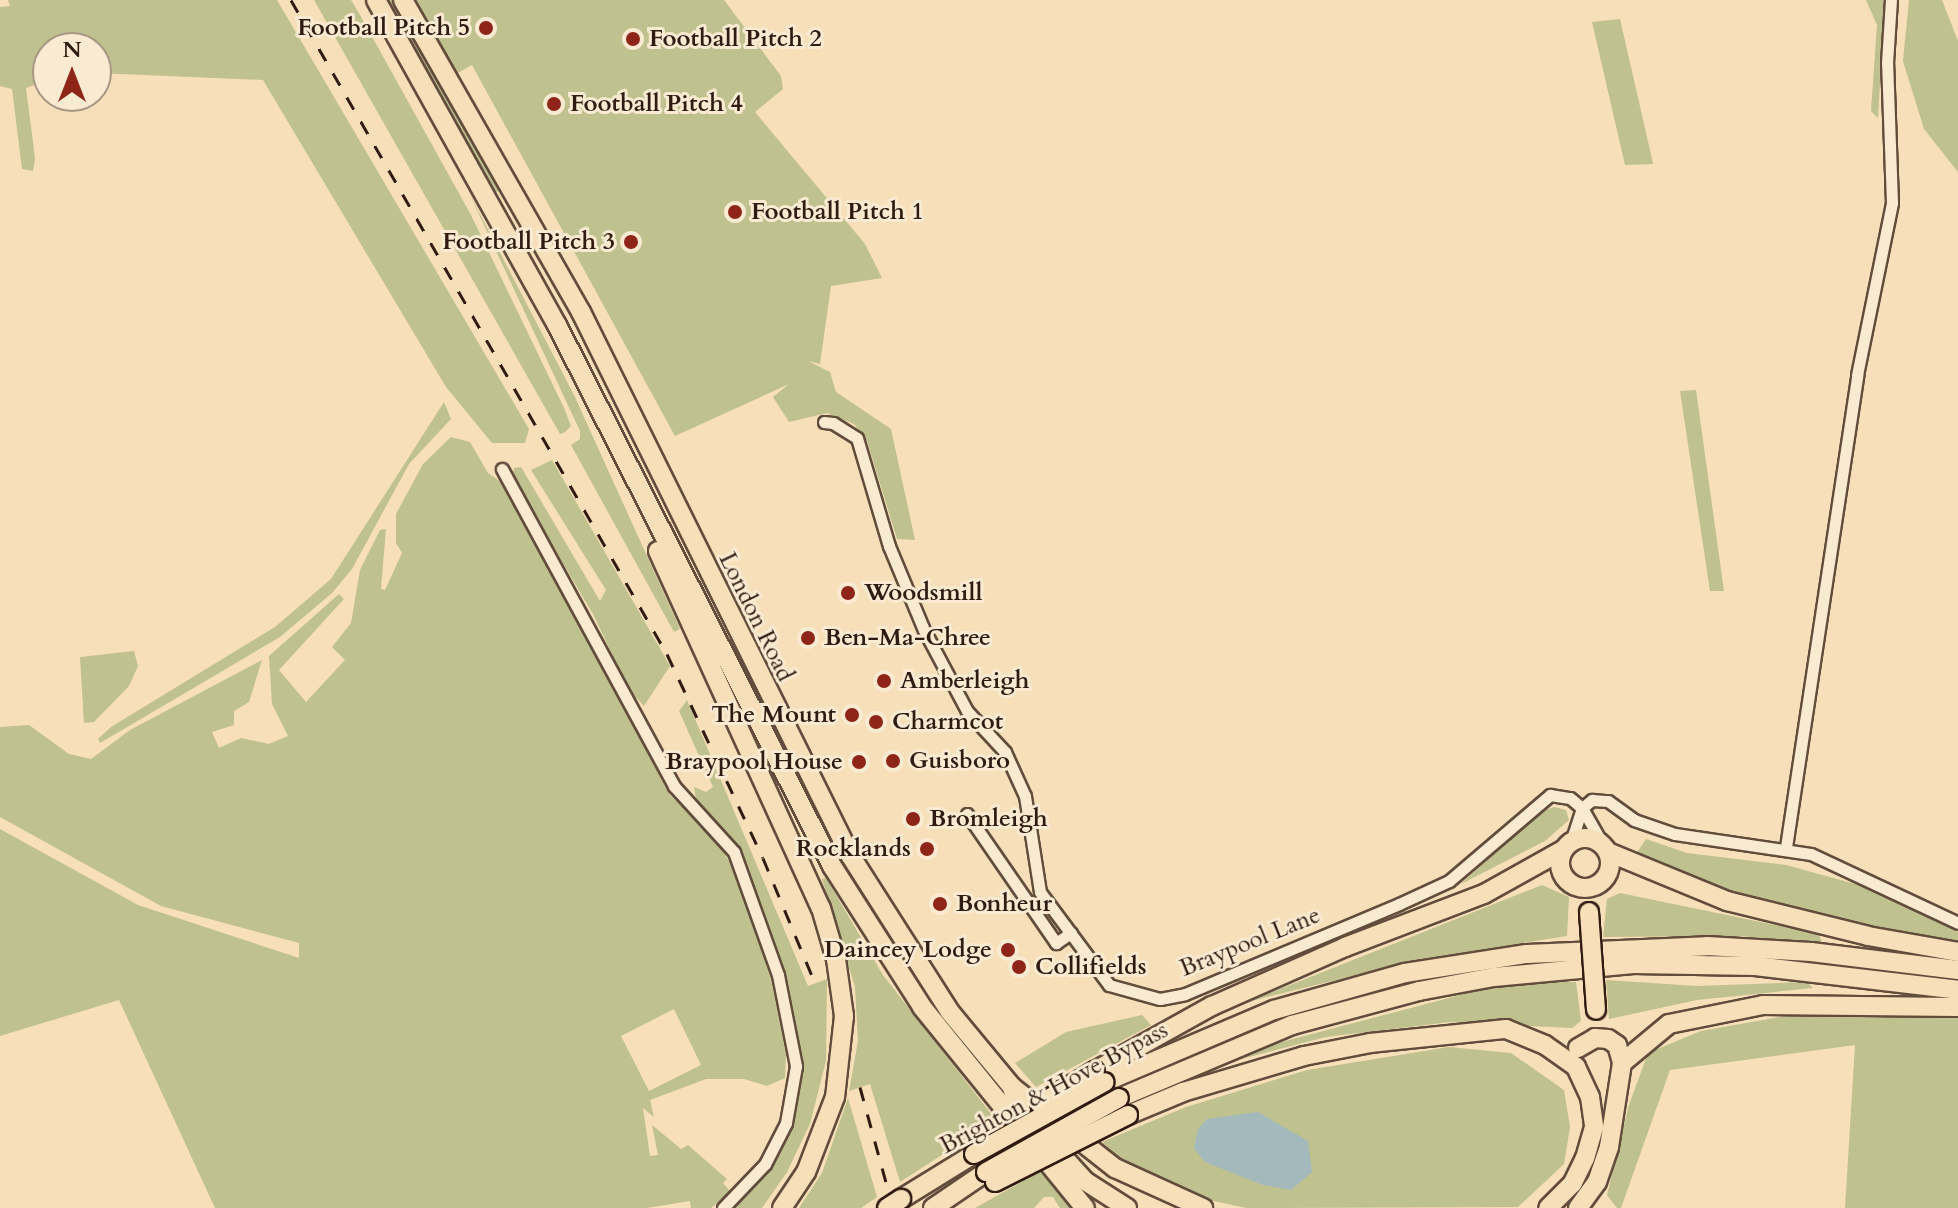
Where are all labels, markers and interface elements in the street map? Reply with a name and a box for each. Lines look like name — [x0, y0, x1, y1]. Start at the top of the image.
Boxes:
place label: Football Pitch 5 — [297, 14, 470, 42]
marker: Football Pitch 5 — [477, 19, 495, 37]
place label: Football Pitch 2 — [649, 25, 822, 53]
marker: Football Pitch 2 — [624, 30, 642, 48]
north arrow — [32, 32, 112, 112]
text: N — [62, 35, 82, 65]
place label: Football Pitch 4 — [570, 90, 743, 118]
marker: Football Pitch 4 — [545, 95, 563, 113]
place label: Football Pitch 1 — [751, 198, 924, 226]
marker: Football Pitch 1 — [726, 203, 744, 221]
place label: Football Pitch 3 — [442, 228, 615, 256]
marker: Football Pitch 3 — [622, 233, 640, 251]
street label: London Road — [712, 548, 800, 686]
place label: Woodsmill — [864, 579, 982, 607]
marker: Woodsmill — [839, 584, 857, 602]
place label: Ben-Ma-Chree — [824, 624, 991, 652]
marker: Ben-Ma-Chree — [799, 629, 817, 647]
place label: Amberleigh — [900, 667, 1030, 695]
marker: Amberleigh — [875, 672, 893, 690]
place label: The Mount — [711, 701, 836, 729]
marker: The Mount — [843, 706, 861, 724]
place label: Charmcot — [892, 708, 1003, 736]
marker: Charmcot — [867, 713, 885, 731]
place label: Guisboro — [909, 747, 1010, 775]
place label: Braypool House — [665, 748, 843, 776]
marker: Guisboro — [884, 752, 902, 770]
marker: Braypool House — [850, 753, 868, 771]
place label: Bromleigh — [929, 805, 1048, 833]
marker: Bromleigh — [904, 810, 922, 828]
place label: Rocklands — [796, 835, 911, 863]
marker: Rocklands — [918, 840, 936, 858]
place label: Bonheur — [956, 890, 1052, 918]
marker: Bonheur — [931, 895, 949, 913]
street label: Braypool Lane — [1176, 901, 1324, 983]
place label: Daincey Lodge — [824, 936, 992, 964]
marker: Daincey Lodge — [999, 941, 1017, 959]
place label: Collifields — [1035, 953, 1147, 981]
marker: Collifields — [1010, 958, 1028, 976]
street label: Brighton & Hove Bypass — [935, 1016, 1173, 1160]

